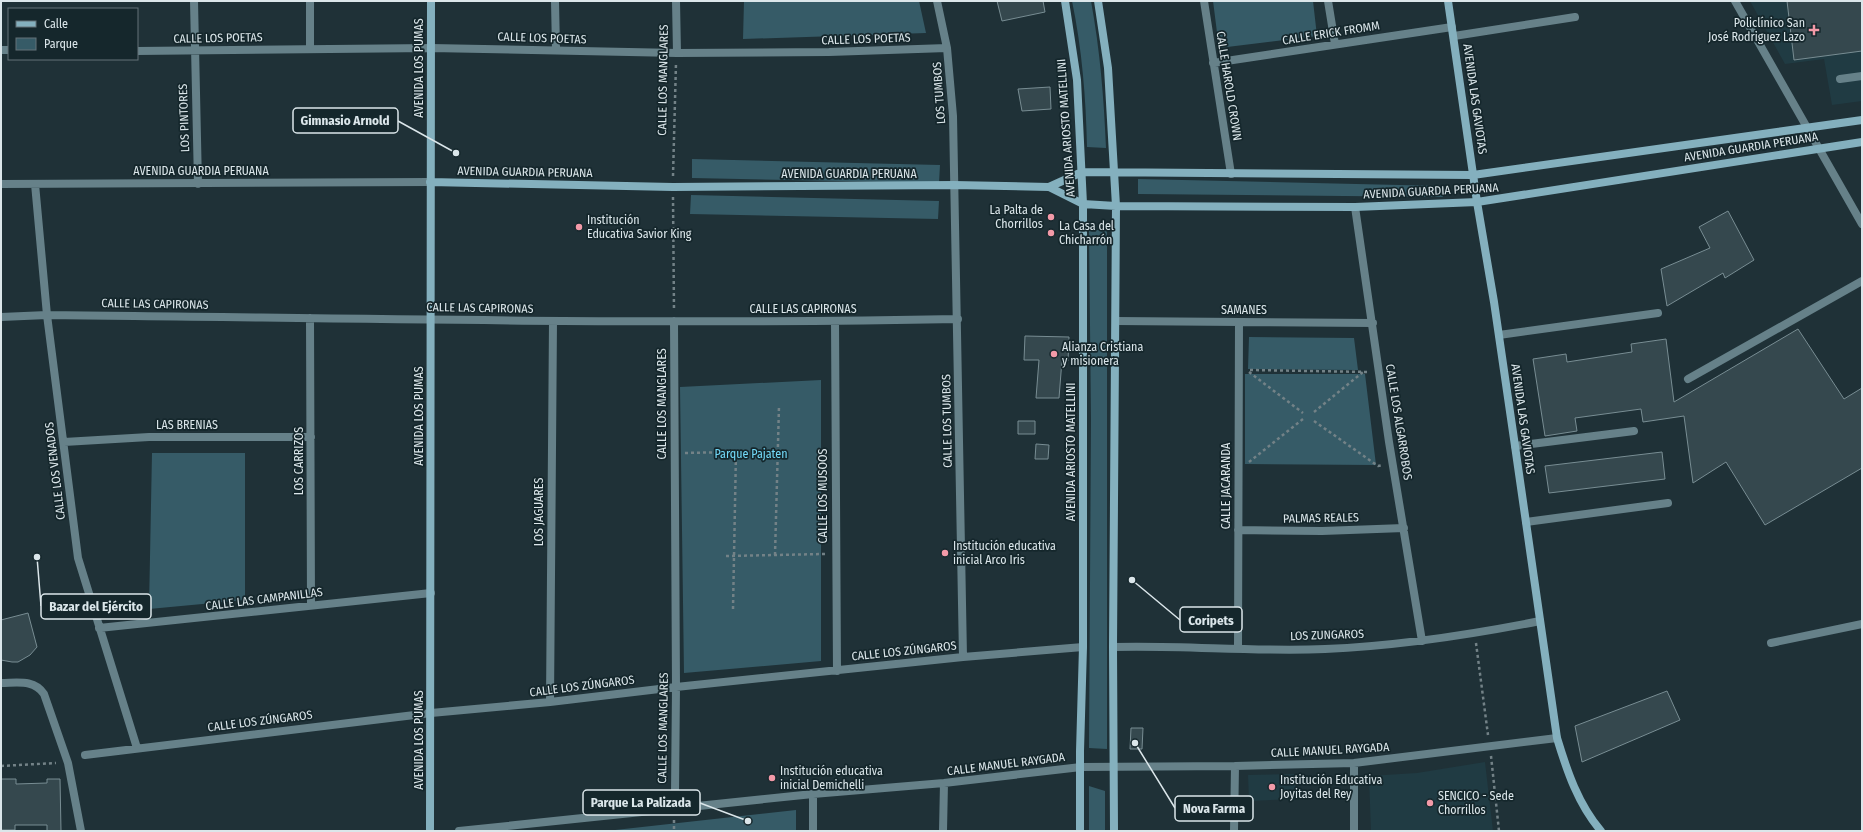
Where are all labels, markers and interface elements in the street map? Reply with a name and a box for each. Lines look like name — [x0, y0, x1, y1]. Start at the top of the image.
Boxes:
legend — [8, 8, 138, 60]
place label: Policlínico San José Rodriguez Lazo — [1708, 16, 1805, 44]
text: Calle — [44, 17, 68, 31]
street label: AVENIDA LOS PUMAS — [412, 18, 426, 118]
street label: CALLE ERICK FROMM — [1281, 18, 1381, 48]
street label: CALLE LOS MANGLARES — [655, 24, 671, 136]
marker: Policlínico San José Rodriguez Lazo — [1808, 24, 1820, 36]
street label: CALLE LOS POETAS — [497, 29, 587, 47]
street label: CALLE LOS POETAS — [173, 30, 263, 46]
street label: CALLE LOS POETAS — [821, 30, 911, 48]
street label: CALLE HAROLD CROWN — [1213, 30, 1245, 142]
text: Parque — [44, 37, 78, 51]
street label: AVENIDA LAS GAVIOTAS — [1460, 43, 1490, 155]
street label: AVENIDA ARIOSTO MATELLINI — [1054, 58, 1078, 198]
street label: LOS TUMBOS — [930, 61, 948, 125]
street label: LOS PINTORES — [176, 84, 192, 152]
callout: Gimnasio Arnold — [293, 108, 398, 133]
text: Gimnasio Arnold — [300, 113, 390, 128]
street label: AVENIDA GUARDIA PERUANA — [1683, 129, 1820, 165]
street label: AVENIDA GUARDIA PERUANA — [133, 164, 269, 178]
street label: AVENIDA GUARDIA PERUANA — [457, 164, 593, 180]
street label: AVENIDA GUARDIA PERUANA — [781, 167, 917, 181]
street label: AVENIDA GUARDIA PERUANA — [1363, 180, 1500, 202]
place label: La Palta de Chorrillos — [990, 203, 1043, 231]
marker: La Palta de Chorrillos — [1046, 212, 1056, 222]
place label: Institución Educativa Savior King — [587, 213, 692, 241]
place label: La Casa del Chicharrón — [1059, 219, 1114, 247]
marker: Institución Educativa Savior King — [574, 222, 584, 232]
marker: La Casa del Chicharrón — [1046, 228, 1056, 238]
street label: CALLE LAS CAPIRONAS — [101, 296, 209, 312]
street label: CALLE LAS CAPIRONAS — [426, 300, 534, 316]
street label: CALLE LAS CAPIRONAS — [749, 302, 857, 316]
street label: SAMANES — [1221, 303, 1267, 317]
place label: Alianza Cristiana y misionera — [1062, 340, 1143, 368]
street label: CALLE LOS MANGLARES — [655, 348, 669, 460]
marker: Alianza Cristiana y misionera — [1049, 349, 1059, 359]
street label: CALLE LOS ALGARROBOS — [1383, 363, 1415, 481]
street label: AVENIDA LAS GAVIOTAS — [1508, 363, 1538, 475]
street label: AVENIDA LOS PUMAS — [412, 366, 426, 466]
street label: CALLE LOS TUMBOS — [939, 374, 955, 468]
street label: AVENIDA ARIOSTO MATELLINI — [1064, 383, 1078, 521]
street label: LAS BRENIAS — [156, 418, 218, 432]
street label: CALLE LOS VENADOS — [42, 421, 68, 521]
street label: LOS CARRIZOS — [292, 427, 306, 495]
street label: CALLE JACARANDA — [1219, 442, 1233, 529]
park label: Parque Pajaten — [714, 447, 788, 461]
street label: CALLE LOS MUSOOS — [816, 448, 830, 544]
street label: LOS JAGUARES — [532, 478, 546, 546]
street label: PALMAS REALES — [1283, 510, 1359, 526]
place label: Institución educativa inicial Arco Iris — [953, 539, 1056, 567]
marker: Institución educativa inicial Arco Iris — [940, 548, 950, 558]
street label: CALLE LAS CAMPANILLAS — [205, 585, 323, 613]
callout: Bazar del Ejército — [41, 594, 151, 619]
text: Bazar del Ejército — [49, 599, 143, 614]
callout: Coripets — [1180, 607, 1242, 632]
text: Coripets — [1188, 613, 1234, 628]
street label: LOS ZUNGAROS — [1290, 627, 1364, 643]
street label: CALLE LOS ZÚNGAROS — [851, 638, 957, 663]
street label: CALLE LOS ZÚNGAROS — [529, 672, 635, 699]
street label: CALLE LOS MANGLARES — [655, 672, 671, 784]
street label: AVENIDA LOS PUMAS — [412, 690, 426, 790]
street label: CALLE LOS ZÚNGAROS — [207, 707, 313, 734]
street label: CALLE MANUEL RAYGADA — [1270, 740, 1390, 760]
street label: CALLE MANUEL RAYGADA — [946, 750, 1066, 778]
place label: Institución educativa inicial Demichelli — [780, 764, 883, 792]
marker: Institución educativa inicial Demichelli — [767, 773, 777, 783]
place label: Institución Educativa Joyitas del Rey — [1280, 773, 1382, 801]
marker: Institución Educativa Joyitas del Rey — [1267, 782, 1277, 792]
place label: SENCICO - Sede Chorrillos — [1438, 789, 1514, 817]
callout: Parque La Palizada — [583, 790, 700, 815]
text: Parque La Palizada — [591, 795, 692, 810]
callout: Nova Farma — [1175, 796, 1253, 821]
marker: SENCICO - Sede Chorrillos — [1425, 798, 1435, 808]
text: Nova Farma — [1183, 801, 1246, 816]

